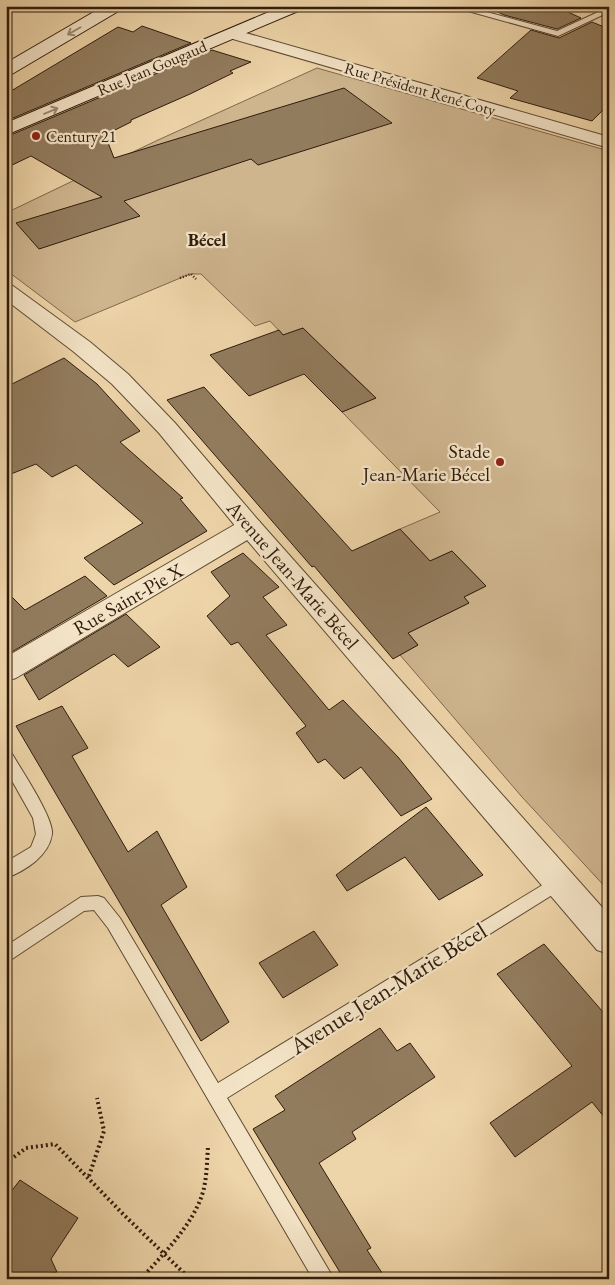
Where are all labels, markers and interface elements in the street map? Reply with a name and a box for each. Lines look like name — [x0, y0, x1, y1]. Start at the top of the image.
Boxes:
one-way arrow — [67, 26, 81, 36]
street label: Rue Jean Gougaud — [94, 35, 211, 101]
street label: Rue Président René Coty — [342, 57, 499, 121]
one-way arrow — [43, 105, 58, 115]
place label: Century 21 — [46, 126, 116, 147]
marker: Century 21 — [30, 130, 42, 142]
district label: Bécel — [188, 228, 226, 251]
place label: Stade Jean-Marie Bécel — [361, 438, 490, 487]
marker: Stade Jean-Marie Bécel — [494, 456, 506, 468]
street label: Avenue Jean-Marie Bécel — [221, 495, 365, 655]
street label: Rue Saint-Pie X — [68, 557, 188, 641]
street label: Avenue Jean-Marie Bécel — [283, 915, 492, 1062]

